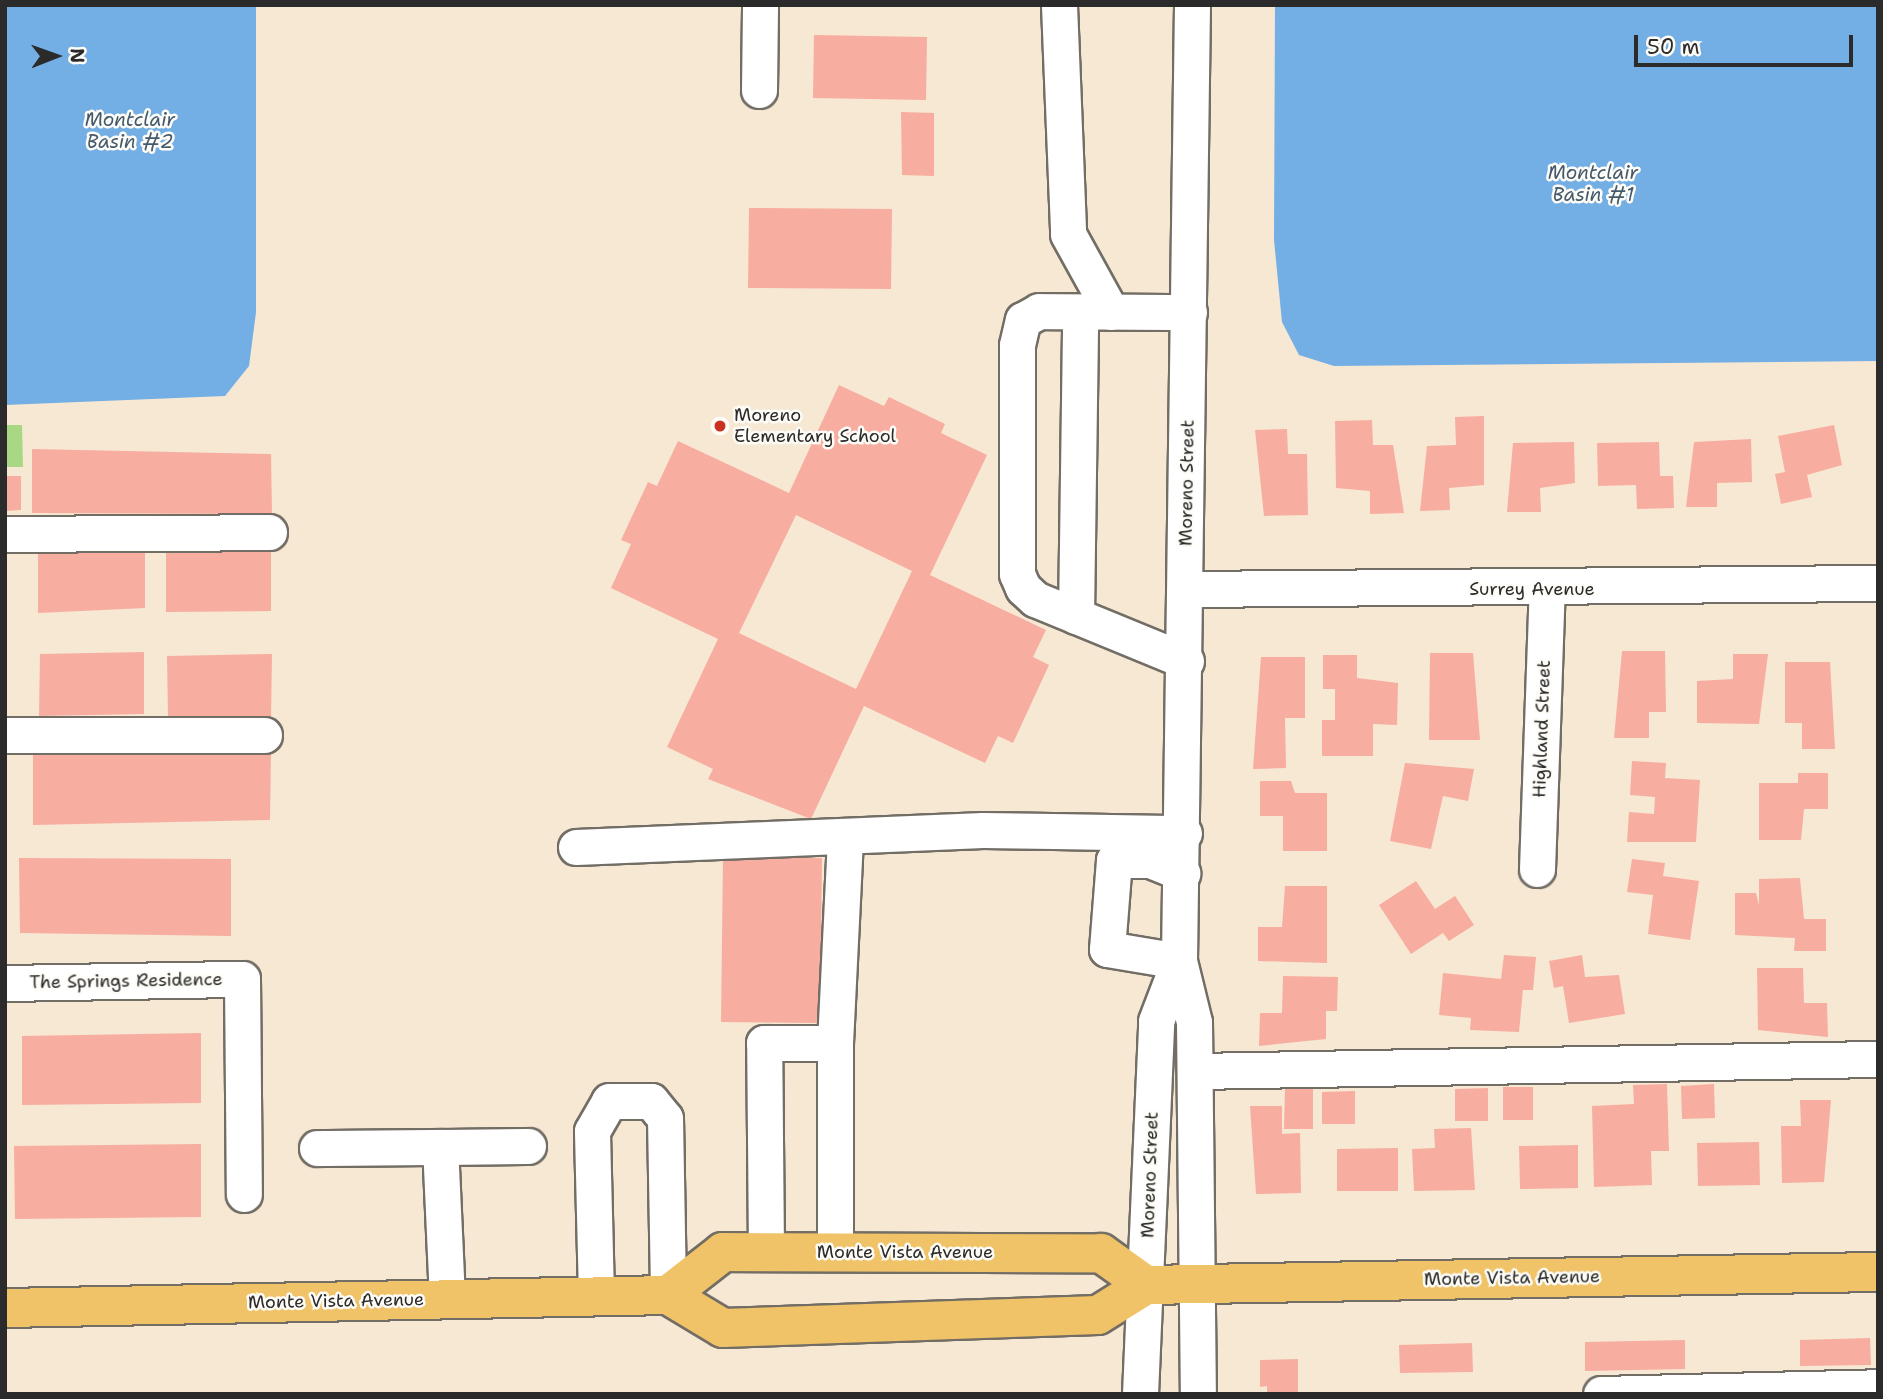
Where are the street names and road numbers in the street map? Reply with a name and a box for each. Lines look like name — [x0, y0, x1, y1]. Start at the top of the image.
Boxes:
street label: Moreno Street — [1175, 420, 1199, 546]
street label: Surrey Avenue — [1469, 578, 1595, 600]
street label: Highland Street — [1529, 660, 1555, 798]
street label: The Springs Residence — [29, 969, 223, 993]
street label: Moreno Street — [1137, 1112, 1163, 1238]
street label: Monte Vista Avenue — [817, 1241, 993, 1263]
street label: Monte Vista Avenue — [1424, 1266, 1600, 1290]
street label: Monte Vista Avenue — [248, 1289, 424, 1313]

